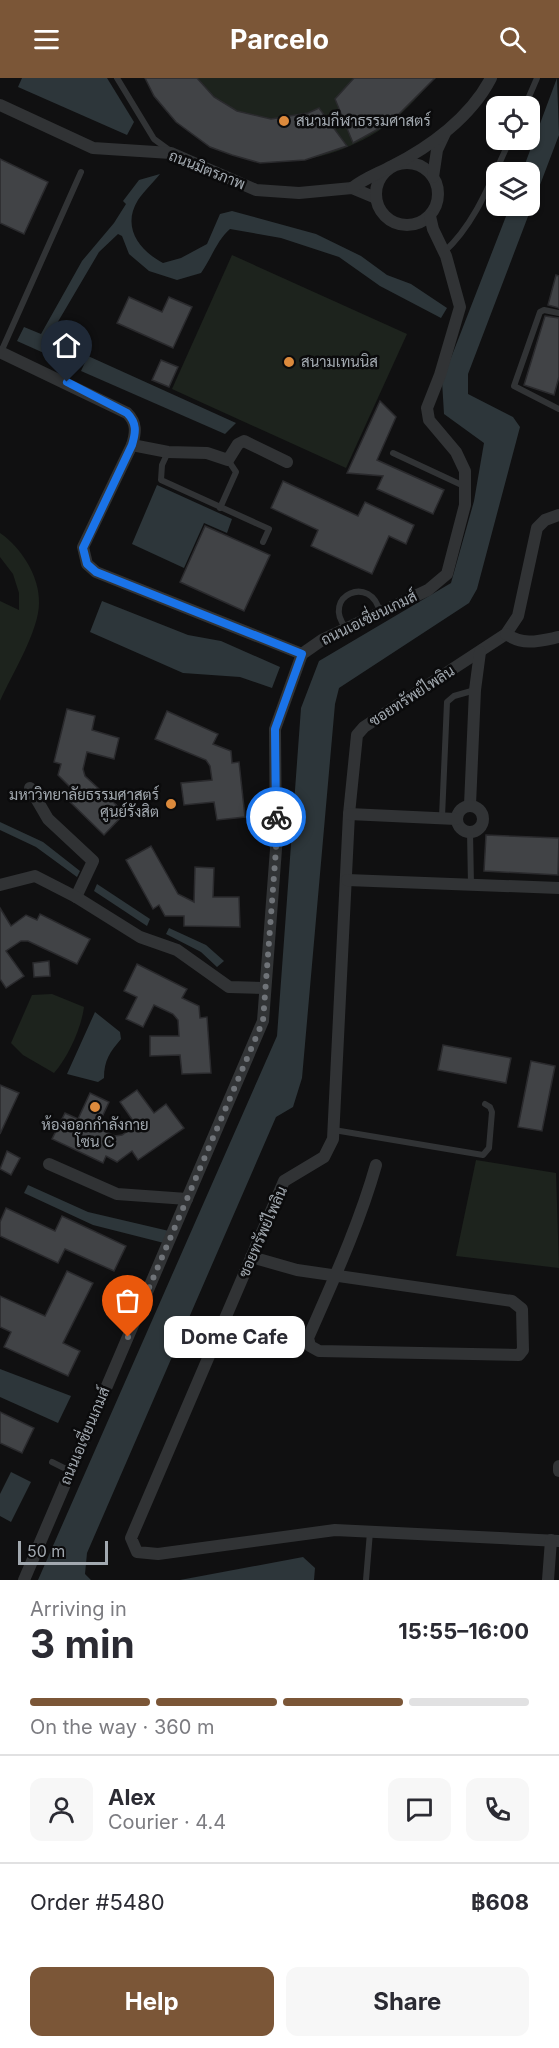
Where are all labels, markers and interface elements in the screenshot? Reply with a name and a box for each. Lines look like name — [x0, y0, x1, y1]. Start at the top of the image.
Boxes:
icon: menu — [30, 23, 63, 56]
text: Parcelo — [230, 23, 329, 56]
icon: search — [496, 23, 529, 56]
map controls — [486, 96, 540, 216]
button: locate — [486, 96, 540, 150]
place label: สนามกีฬาธรรมศาสตร์ — [296, 111, 431, 130]
marker: สนามกีฬาธรรมศาสตร์ — [277, 114, 291, 128]
street label: ถนนมิตรภาพ — [166, 146, 248, 193]
button: layers — [486, 162, 540, 216]
pin — [41, 320, 92, 382]
icon: home — [50, 329, 83, 362]
place label: สนามเทนนิส — [301, 352, 378, 371]
marker: สนามเทนนิส — [282, 355, 296, 369]
street label: ถนนเอเซี่ยนเกมส์ — [315, 582, 420, 649]
street label: ซอยทรัพย์ไพลิน — [365, 661, 458, 730]
place label: มหาวิทยาลัยธรรมศาสตร์ ศูนย์รังสิต — [9, 785, 159, 822]
courier — [246, 787, 306, 847]
marker: มหาวิทยาลัยธรรมศาสตร์ ศูนย์รังสิต — [164, 797, 178, 811]
icon: bike — [260, 801, 293, 834]
marker: ห้องออกกำลังกาย โซน C — [88, 1100, 102, 1114]
place label: ห้องออกกำลังกาย โซน C — [41, 1115, 149, 1151]
street label: ซอยทรัพย์ไพลิน — [234, 1183, 291, 1280]
pin — [102, 1275, 153, 1337]
icon: bag — [111, 1284, 144, 1317]
callout: Dome Cafe — [164, 1316, 305, 1358]
text: Dome Cafe — [181, 1325, 288, 1349]
street label: ถนนเอเซี่ยนเกมส์ — [51, 1382, 114, 1488]
scale bar — [18, 1538, 108, 1566]
text: 50 m — [27, 1541, 65, 1561]
text: Arriving in — [30, 1597, 127, 1621]
text: 15:55–16:00 — [398, 1618, 529, 1644]
text: 3 min — [30, 1620, 135, 1667]
text: On the way · 360 m — [30, 1715, 214, 1739]
button: person — [30, 1778, 93, 1841]
button: chat — [388, 1778, 451, 1841]
button: phone — [466, 1778, 529, 1841]
text: Alex — [108, 1784, 156, 1810]
text: Courier · 4.4 — [108, 1810, 226, 1834]
text: Order #5480 — [30, 1889, 165, 1915]
text: ฿608 — [471, 1889, 529, 1915]
button: Help — [30, 1967, 274, 2036]
button: Share — [286, 1967, 529, 2036]

